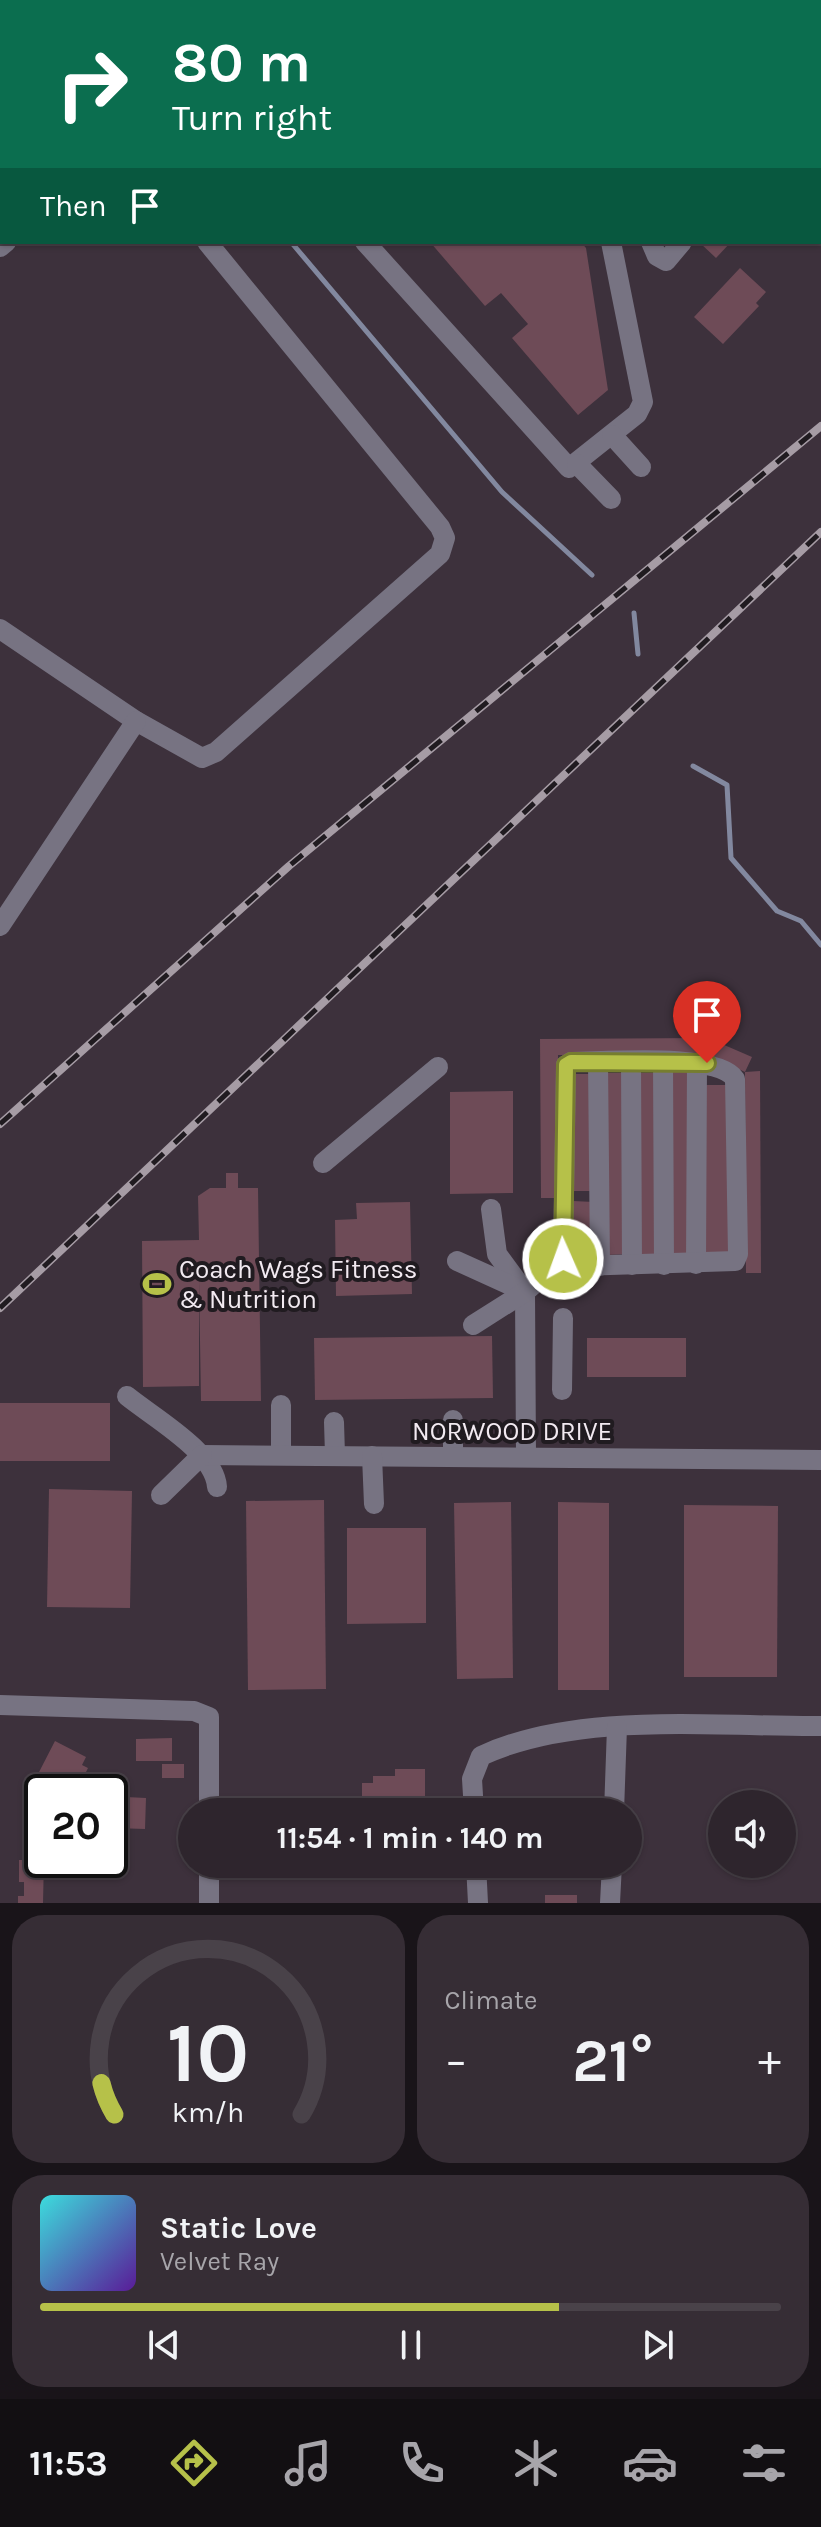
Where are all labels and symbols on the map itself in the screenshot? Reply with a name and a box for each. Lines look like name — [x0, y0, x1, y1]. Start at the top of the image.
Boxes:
pin — [673, 981, 741, 1063]
position arrow — [521, 1217, 605, 1301]
place label: Coach Wags Fitness & Nutrition — [179, 1254, 418, 1315]
sports icon: Coach Wags Fitness & Nutrition — [142, 1269, 172, 1299]
street label: NORWOOD DRIVE — [412, 1416, 612, 1447]
speed limit sign: 20 — [24, 1774, 128, 1878]

